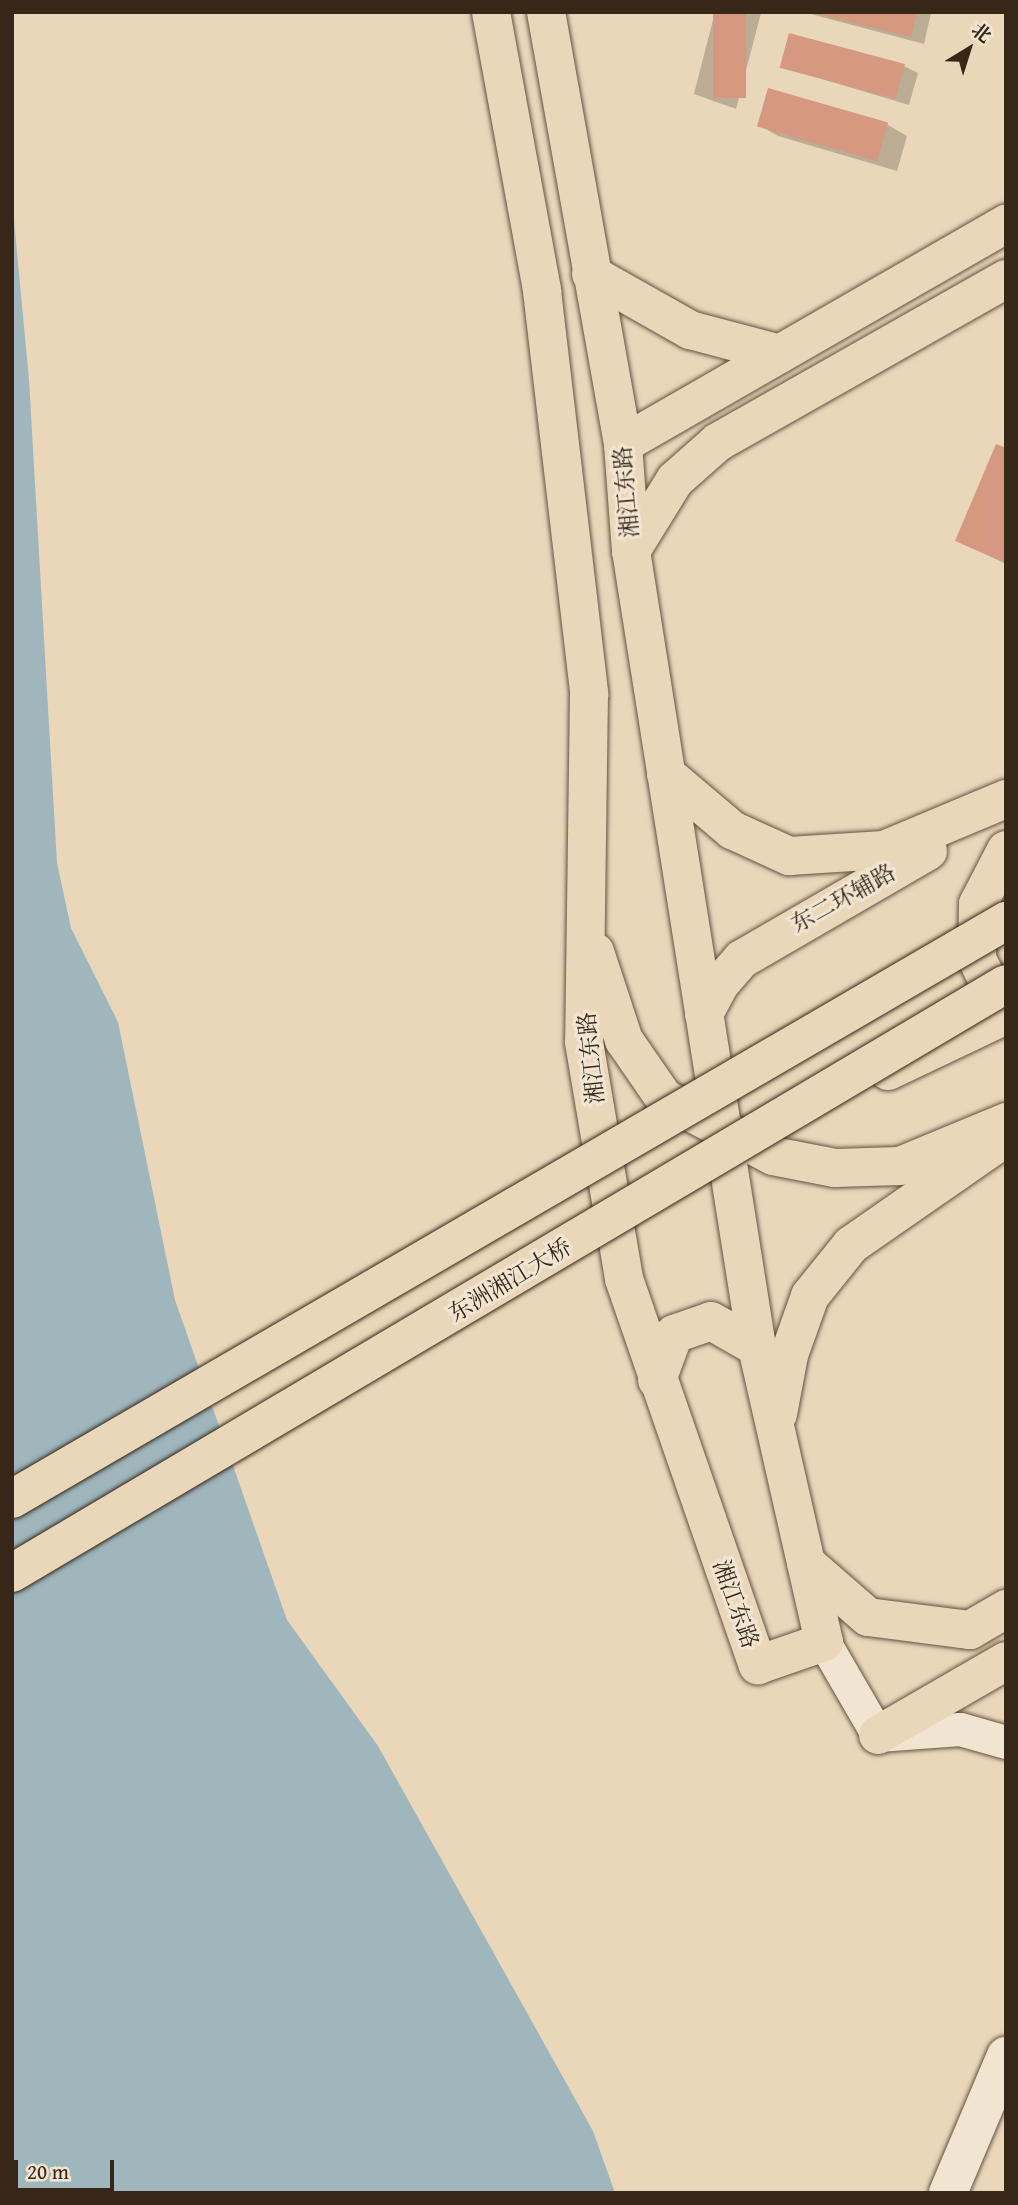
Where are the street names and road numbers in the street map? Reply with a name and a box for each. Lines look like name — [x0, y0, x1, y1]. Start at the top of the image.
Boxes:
street label: 湘江东路 — [608, 445, 644, 539]
street label: 东二环辅路 — [786, 858, 900, 938]
street label: 湘江东路 — [572, 1011, 610, 1105]
street label: 东洲湘江大桥 — [444, 1233, 576, 1327]
street label: 湘江东路 — [707, 1556, 765, 1652]

